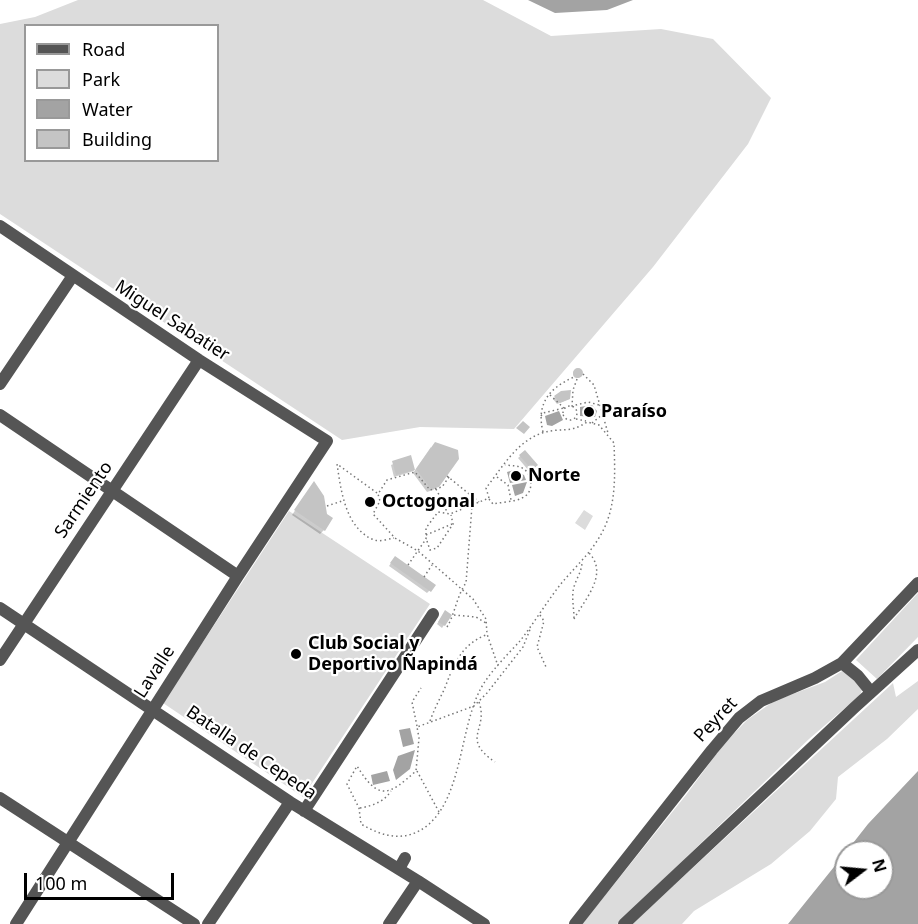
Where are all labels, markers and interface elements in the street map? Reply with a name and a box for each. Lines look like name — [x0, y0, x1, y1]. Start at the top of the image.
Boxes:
legend — [24, 24, 219, 162]
text: Road — [82, 37, 125, 61]
text: Park — [82, 67, 120, 91]
text: Water — [82, 97, 133, 121]
text: Building — [82, 127, 152, 151]
street label: Miguel Sabatier — [111, 276, 233, 366]
place label: Paraíso — [601, 401, 667, 423]
marker: Paraíso — [582, 405, 596, 419]
street label: Sarmiento — [51, 458, 117, 542]
place label: Norte — [528, 465, 580, 487]
marker: Norte — [509, 469, 523, 483]
place label: Octogonal — [382, 491, 475, 513]
marker: Octogonal — [363, 495, 377, 509]
place label: Club Social y Deportivo Ñapindá — [308, 633, 478, 676]
street label: Lavalle — [130, 642, 180, 702]
marker: Club Social y Deportivo Ñapindá — [289, 647, 303, 661]
street label: Peyret — [690, 693, 742, 747]
street label: Batalla de Cepeda — [182, 701, 320, 805]
north arrow — [834, 840, 894, 900]
text: N — [867, 856, 892, 875]
scale bar — [27, 861, 177, 899]
text: 100 m — [35, 871, 87, 895]

